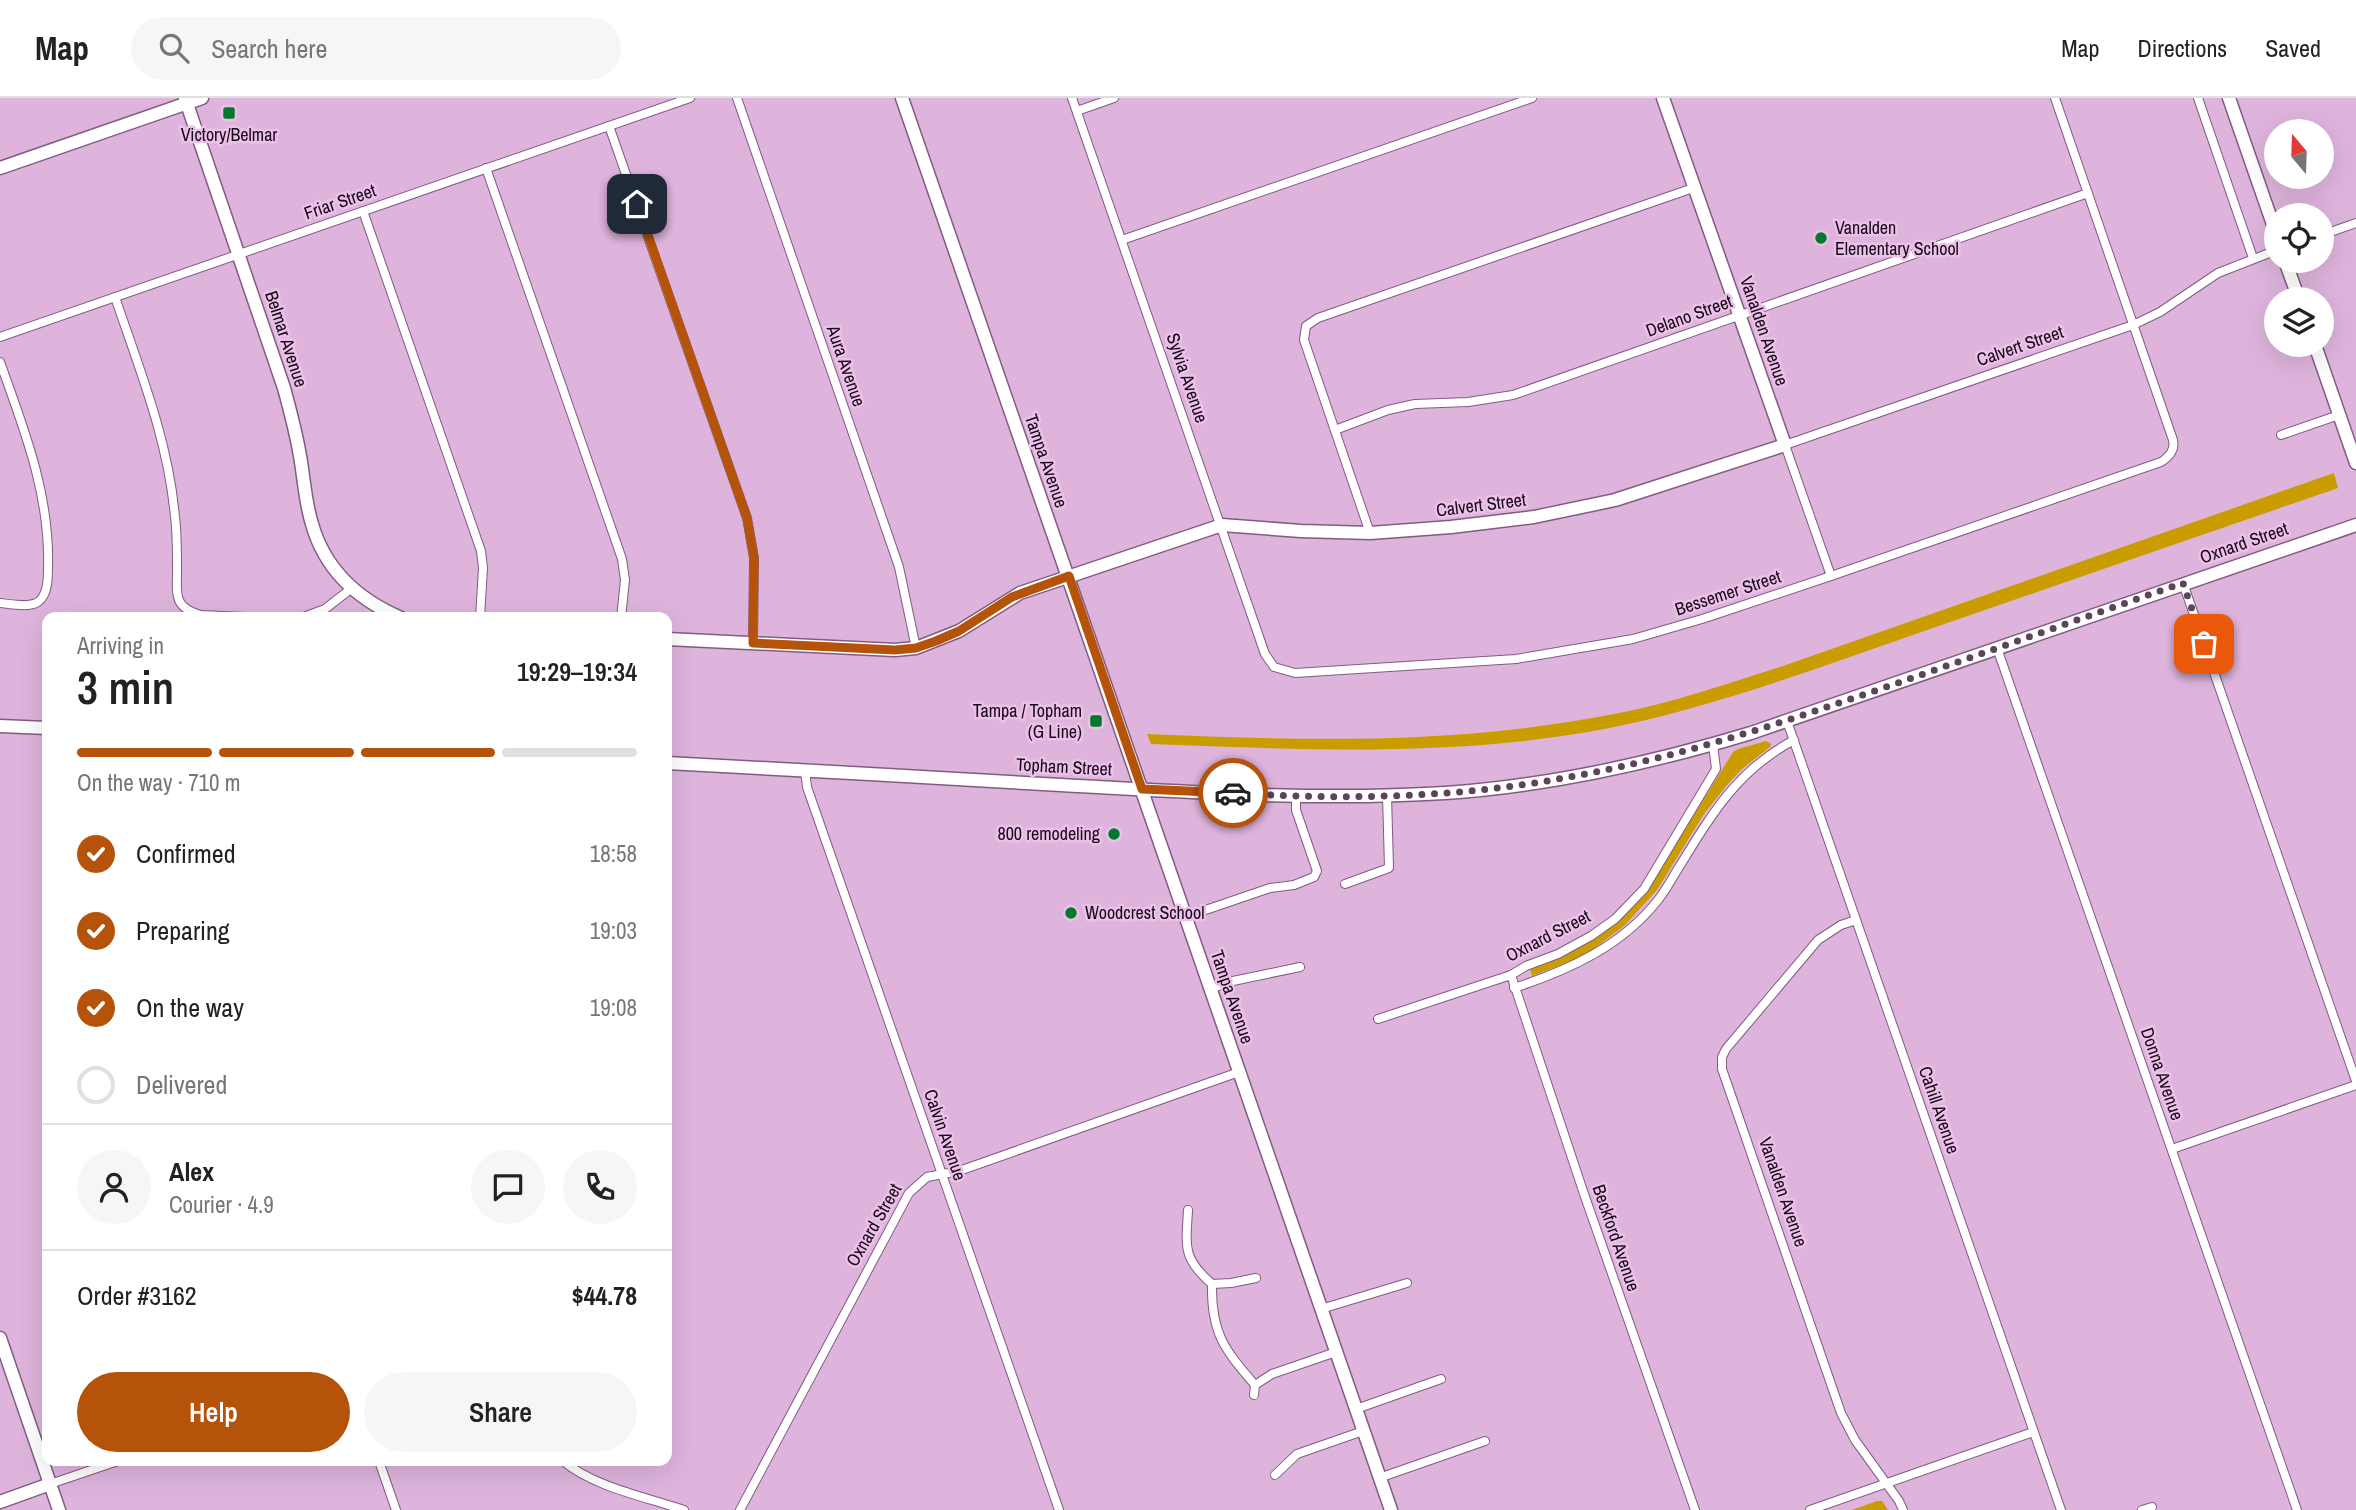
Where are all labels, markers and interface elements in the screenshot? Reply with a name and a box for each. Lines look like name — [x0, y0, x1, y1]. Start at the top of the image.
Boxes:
search box — [131, 17, 621, 80]
text: Map — [35, 26, 89, 70]
icon: search — [155, 29, 193, 67]
text: Search here — [211, 31, 327, 66]
text: Map — [2061, 32, 2099, 64]
text: Directions — [2137, 32, 2227, 64]
text: Saved — [2265, 32, 2321, 64]
marker: Victory/Belmar — [221, 105, 237, 121]
north arrow — [2264, 119, 2334, 189]
map controls — [2264, 119, 2334, 357]
place label: Victory/Belmar — [181, 122, 277, 147]
pin — [607, 174, 667, 234]
street label: Friar Street — [300, 178, 379, 225]
icon: home — [618, 185, 656, 223]
button: locate — [2264, 203, 2334, 273]
place label: Vanalden Elementary School — [1835, 215, 1959, 261]
marker: Vanalden Elementary School — [1813, 230, 1829, 246]
street label: Vanalden Avenue — [1734, 273, 1795, 389]
street label: Belmar Avenue — [259, 287, 314, 390]
button: layers — [2264, 287, 2334, 357]
street label: Delano Street — [1642, 288, 1736, 343]
street label: Calvert Street — [1973, 319, 2067, 372]
street label: Aura Avenue — [821, 321, 872, 410]
street label: Sylvia Avenue — [1160, 330, 1214, 426]
street label: Tampa Avenue — [1019, 411, 1074, 511]
street label: Calvert Street — [1435, 487, 1527, 522]
street label: Oxnard Street — [2196, 516, 2291, 569]
street label: Bessemer Street — [1672, 564, 1784, 621]
pin — [2174, 614, 2234, 674]
icon: bag — [2185, 625, 2223, 663]
text: Arriving in — [77, 630, 164, 661]
text: 19:29–19:34 — [517, 654, 637, 689]
text: 3 min — [77, 656, 174, 718]
place label: Tampa / Topham (G Line) — [973, 698, 1082, 744]
marker: Tampa / Topham (G Line) — [1088, 713, 1104, 729]
street label: Topham Street — [1015, 752, 1113, 781]
courier — [1198, 758, 1268, 828]
text: On the way · 710 m — [77, 767, 241, 798]
icon: car — [1214, 774, 1252, 812]
place label: 800 remodeling — [997, 821, 1101, 846]
marker: 800 remodeling — [1106, 826, 1122, 842]
icon: check — [77, 835, 115, 873]
text: Confirmed — [136, 836, 236, 871]
text: 18:58 — [590, 838, 637, 869]
place label: Woodcrest School — [1085, 900, 1205, 925]
street label: Oxnard Street — [1501, 904, 1594, 968]
marker: Woodcrest School — [1063, 905, 1079, 921]
icon: check — [77, 912, 115, 950]
text: Preparing — [136, 913, 230, 948]
text: 19:03 — [590, 915, 637, 946]
street label: Tampa Avenue — [1205, 947, 1260, 1047]
icon: check — [77, 989, 115, 1027]
text: On the way — [136, 990, 244, 1025]
text: 19:08 — [590, 992, 637, 1023]
street label: Donna Avenue — [2135, 1024, 2190, 1124]
street label: Cahill Avenue — [1913, 1063, 1966, 1157]
text: Delivered — [136, 1067, 227, 1102]
street label: Calvin Avenue — [918, 1086, 973, 1184]
street label: Vanalden Avenue — [1753, 1134, 1814, 1250]
button: person — [77, 1150, 151, 1224]
button: chat — [471, 1150, 545, 1224]
button: phone — [563, 1150, 637, 1224]
text: Alex — [169, 1154, 214, 1189]
street label: Oxnard Street — [840, 1179, 907, 1271]
street label: Beckford Avenue — [1587, 1181, 1646, 1295]
text: Courier · 4.9 — [169, 1189, 274, 1220]
text: Order #3162 — [77, 1278, 197, 1313]
text: $44.78 — [572, 1278, 637, 1313]
button: Help — [77, 1372, 350, 1452]
button: Share — [364, 1372, 637, 1452]

